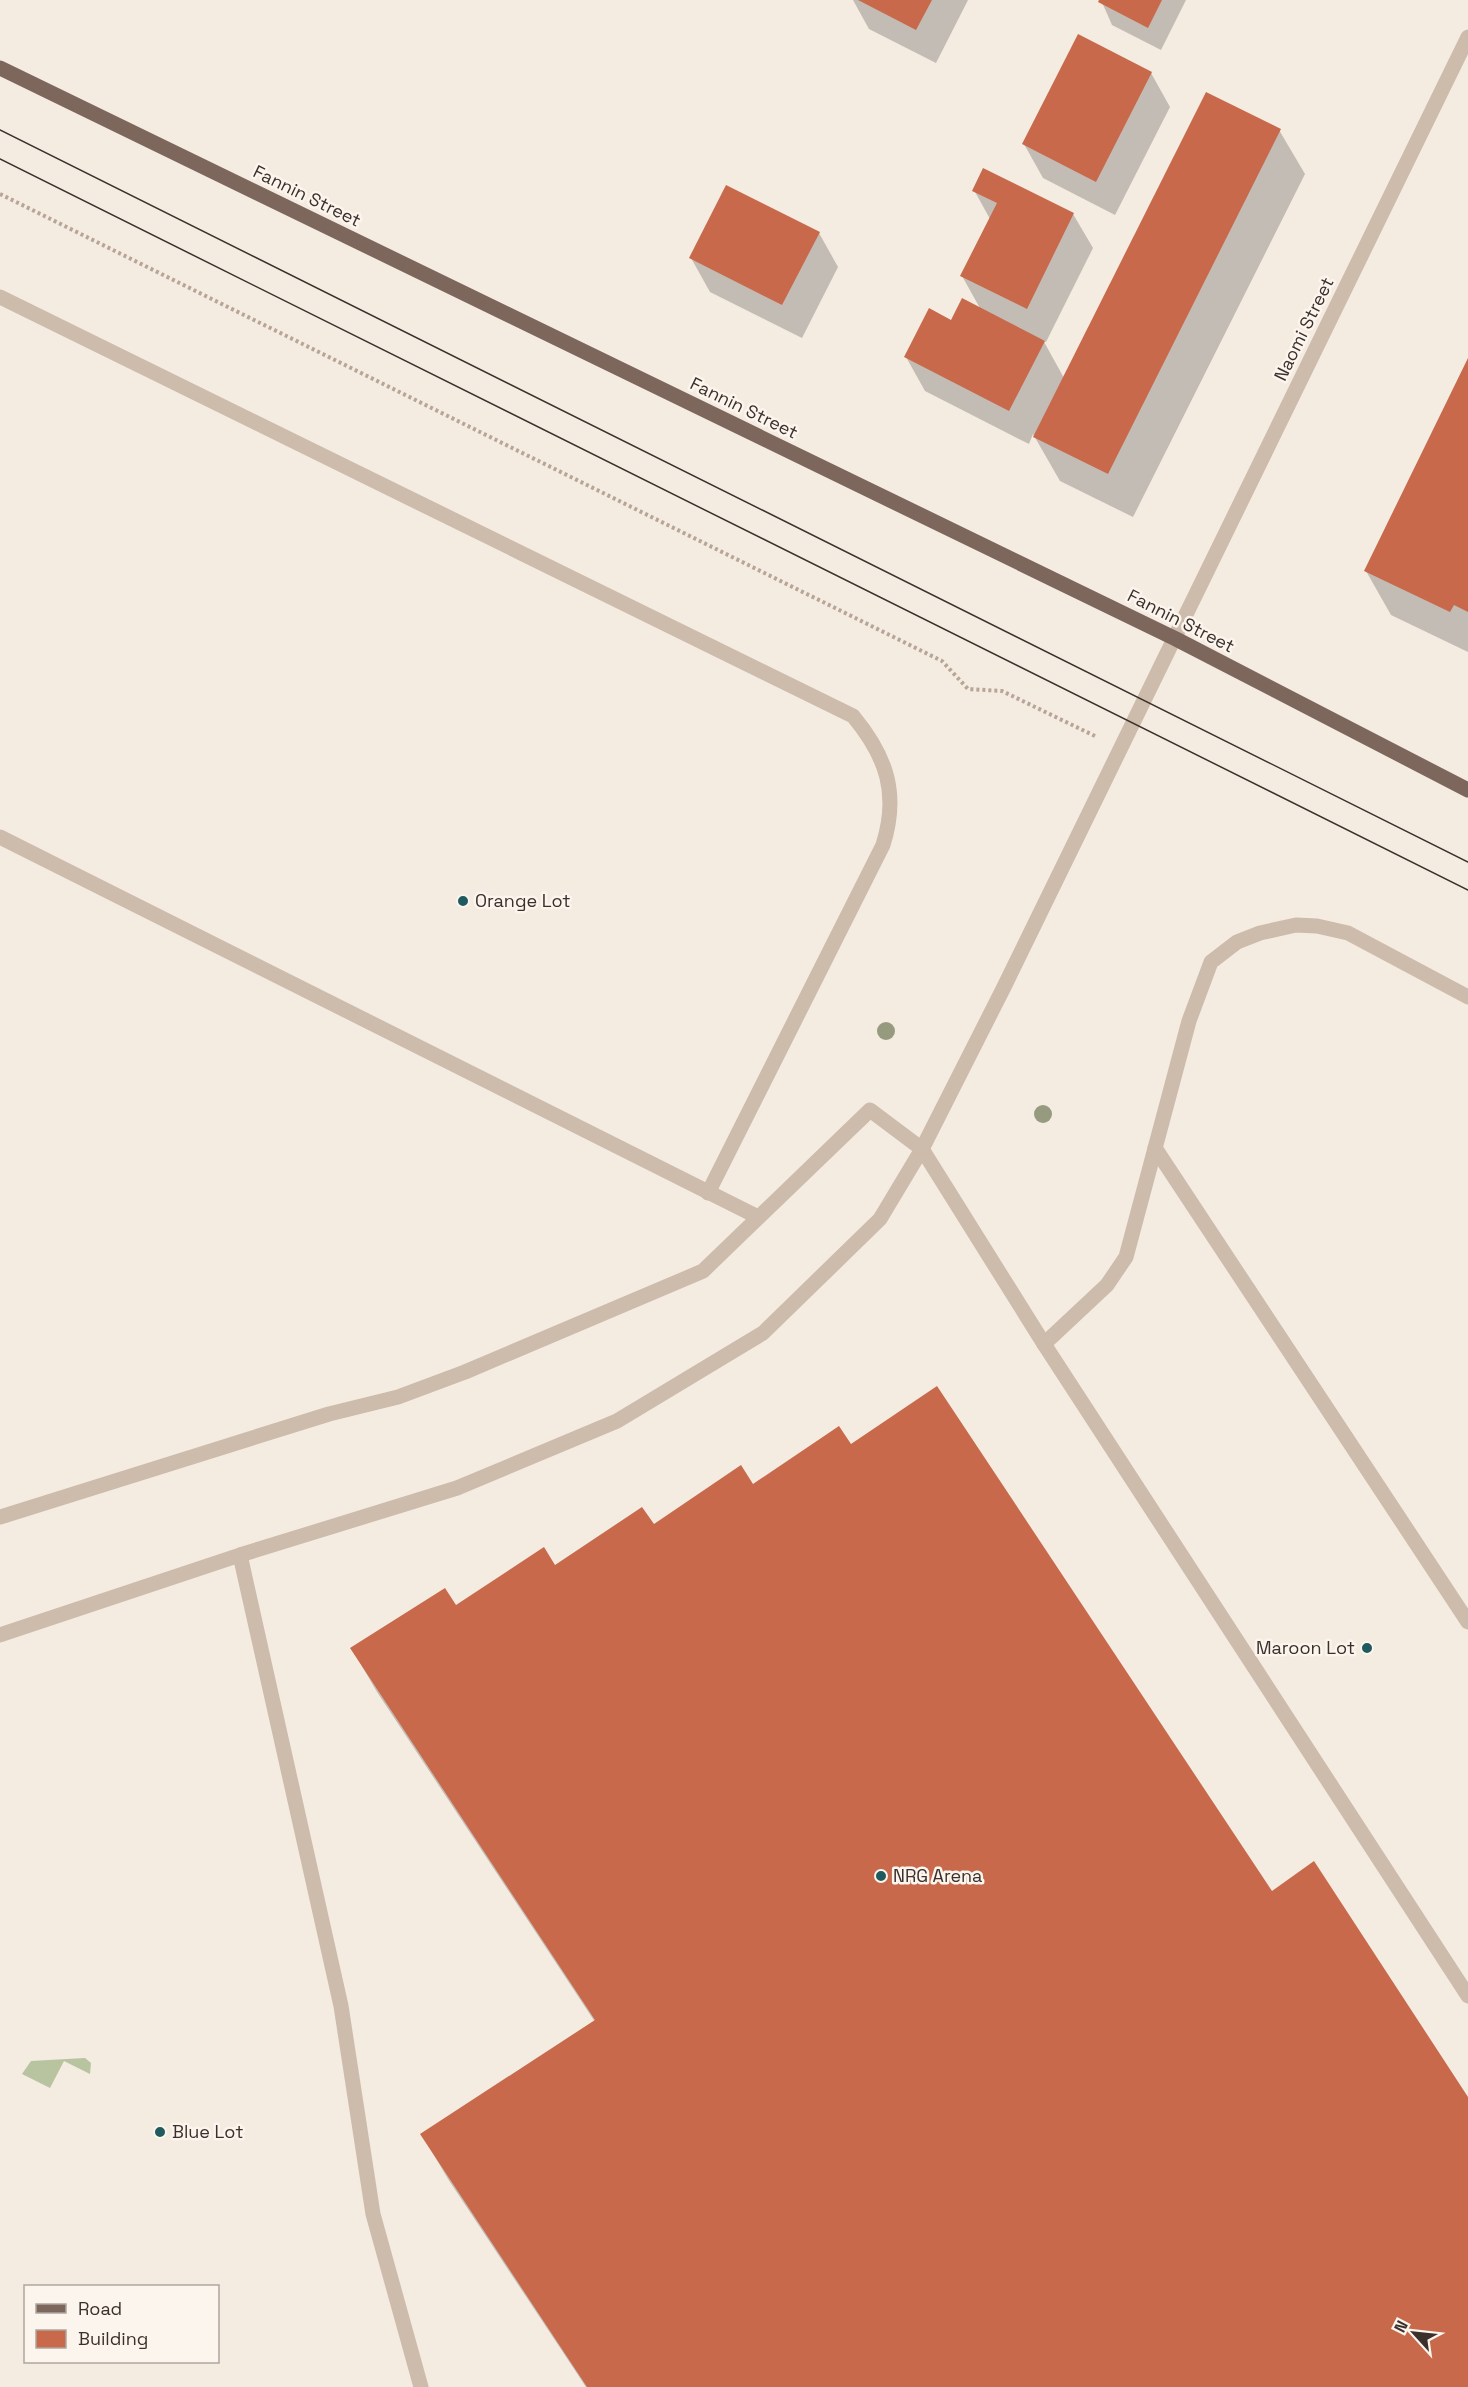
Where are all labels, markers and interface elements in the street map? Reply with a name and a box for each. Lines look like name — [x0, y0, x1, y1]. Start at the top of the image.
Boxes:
street label: Fannin Street — [250, 160, 365, 232]
street label: Naomi Street — [1269, 273, 1339, 384]
street label: Fannin Street — [687, 372, 802, 444]
street label: Fannin Street — [1124, 584, 1239, 657]
place label: Orange Lot — [475, 889, 571, 912]
marker: Orange Lot — [456, 894, 470, 908]
place label: Maroon Lot — [1256, 1636, 1355, 1659]
marker: Maroon Lot — [1360, 1641, 1374, 1655]
place label: NRG Arena — [893, 1864, 982, 1887]
marker: NRG Arena — [874, 1869, 888, 1883]
place label: Blue Lot — [172, 2120, 243, 2143]
marker: Blue Lot — [153, 2125, 167, 2139]
legend — [24, 2285, 219, 2363]
text: Road — [78, 2297, 122, 2320]
north arrow — [1384, 2303, 1444, 2363]
text: N — [1389, 2317, 1413, 2336]
text: Building — [78, 2327, 148, 2350]

